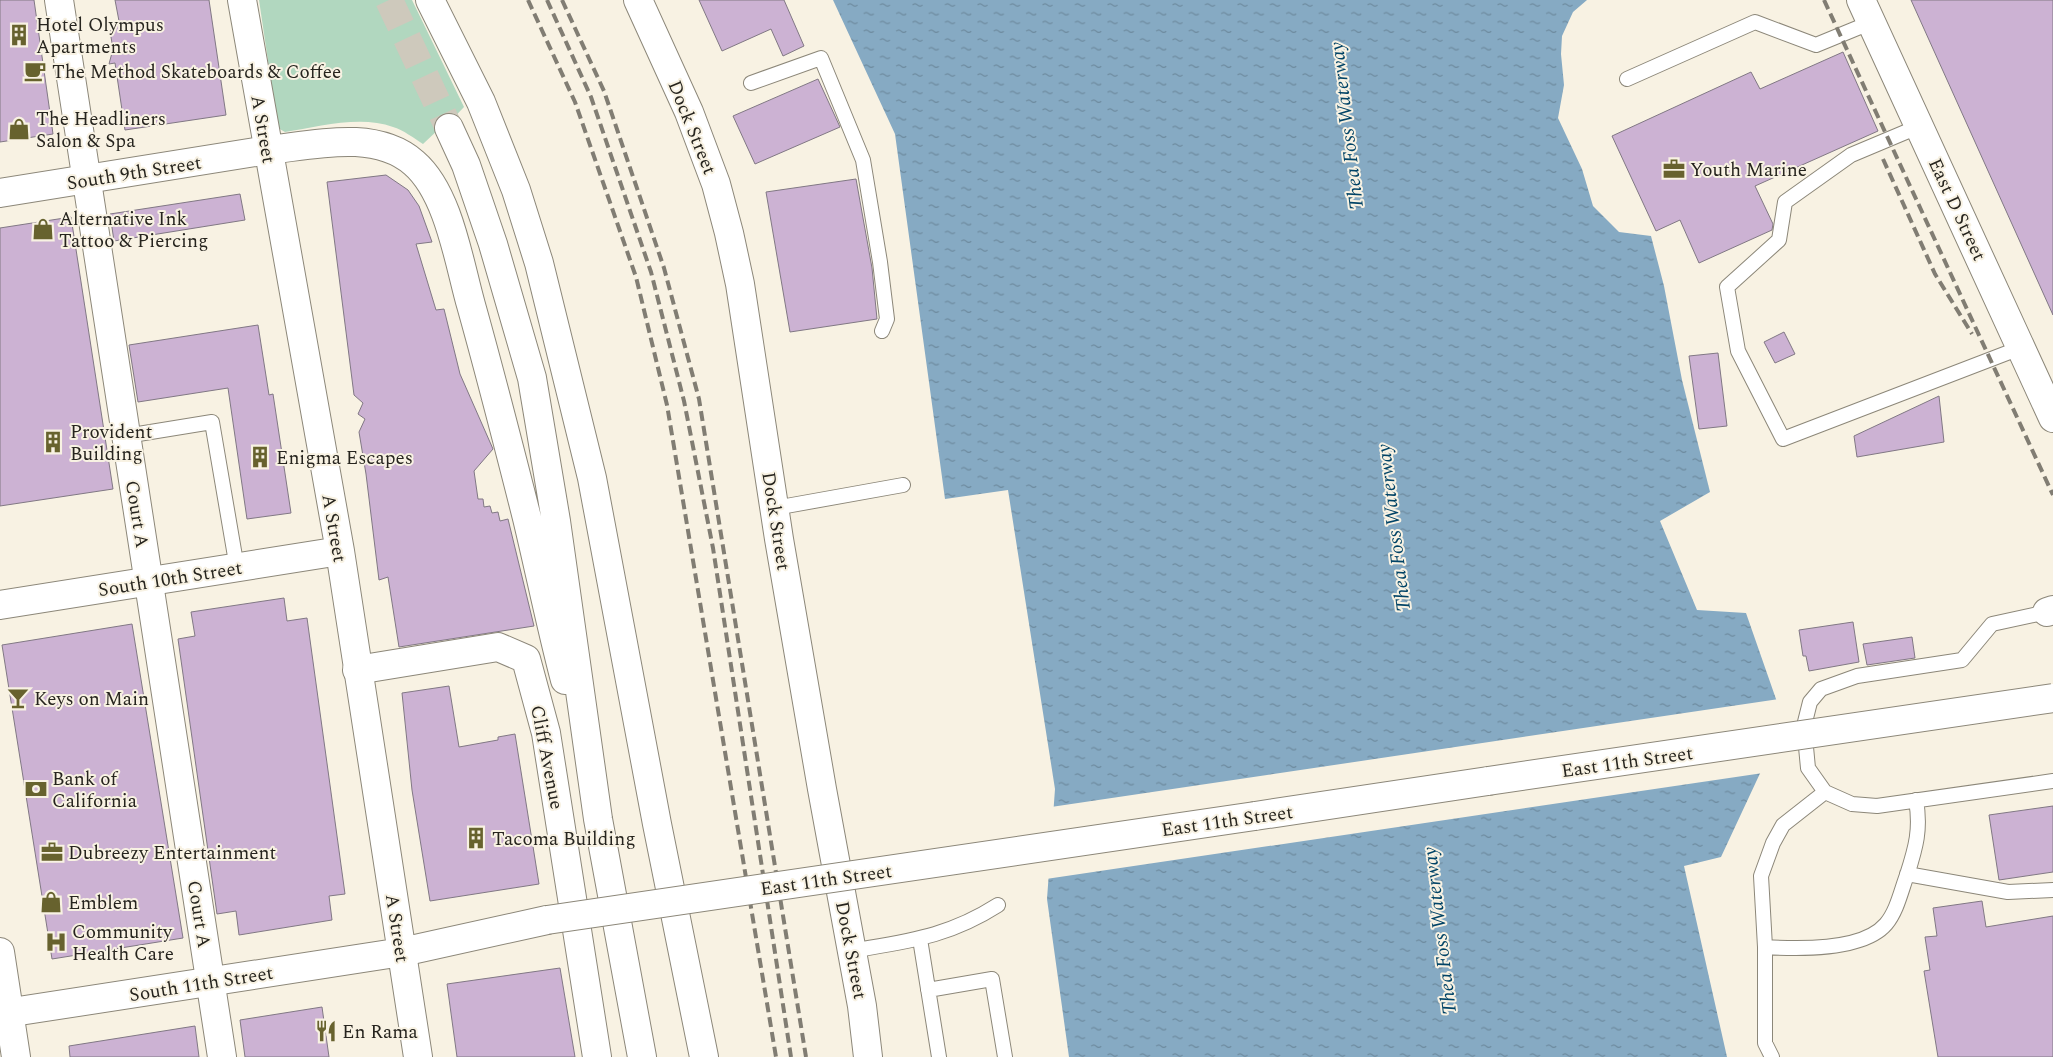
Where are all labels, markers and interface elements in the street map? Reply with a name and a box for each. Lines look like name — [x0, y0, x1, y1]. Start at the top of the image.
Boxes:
place label: Hotel Olympus Apartments — [36, 11, 164, 62]
building icon: Hotel Olympus Apartments — [6, 22, 32, 48]
water label: Thea Foss Waterway — [1322, 40, 1372, 211]
cafe icon: The Method Skateboards & Coffee — [22, 58, 48, 84]
place label: The Method Skateboards & Coffee — [52, 58, 341, 87]
street label: Dock Street — [660, 76, 724, 179]
street label: A Street — [242, 93, 283, 166]
place label: The Headliners Salon & Spa — [36, 105, 166, 156]
shop icon: The Headliners Salon & Spa — [6, 116, 32, 142]
street label: South 9th Street — [65, 148, 204, 198]
street label: East D Street — [1920, 153, 1993, 266]
office icon: Youth Marine — [1661, 156, 1687, 182]
place label: Youth Marine — [1690, 156, 1807, 185]
place label: Alternative Ink Tattoo & Piercing — [59, 205, 208, 256]
shop icon: Alternative Ink Tattoo & Piercing — [30, 216, 56, 242]
place label: Provident Building — [70, 418, 153, 469]
building icon: Provident Building — [40, 429, 66, 455]
water label: Thea Foss Waterway — [1369, 442, 1419, 613]
building icon: Enigma Escapes — [247, 444, 273, 470]
place label: Enigma Escapes — [276, 444, 413, 473]
street label: Dock Street — [753, 470, 798, 573]
street label: Court A — [117, 478, 156, 550]
street label: A Street — [313, 492, 354, 565]
street label: South 10th Street — [96, 554, 245, 605]
bar icon: Keys on Main — [5, 685, 31, 711]
place label: Keys on Main — [34, 685, 149, 714]
street label: Cliff Avenue — [522, 703, 571, 812]
street label: East 11th Street — [1560, 739, 1695, 786]
place label: Bank of California — [52, 765, 138, 816]
bank icon: Bank of California — [23, 776, 49, 802]
street label: East 11th Street — [1160, 798, 1295, 845]
building icon: Tacoma Building — [463, 825, 489, 851]
place label: Tacoma Building — [492, 825, 636, 854]
office icon: Dubreezy Entertainment — [39, 839, 65, 865]
place label: Dubreezy Entertainment — [68, 839, 277, 868]
water label: Thea Foss Waterway — [1415, 845, 1465, 1016]
street label: East 11th Street — [759, 857, 894, 904]
street label: Court A — [179, 878, 218, 950]
shop icon: Emblem — [38, 889, 64, 915]
place label: Emblem — [68, 889, 138, 918]
street label: A Street — [377, 892, 416, 965]
street label: Dock Street — [827, 899, 874, 1002]
place label: Community Health Care — [72, 918, 174, 969]
hospital icon: Community Health Care — [43, 929, 69, 955]
street label: South 11th Street — [127, 959, 276, 1010]
restaurant icon: En Rama — [313, 1018, 339, 1044]
place label: En Rama — [342, 1018, 418, 1047]

